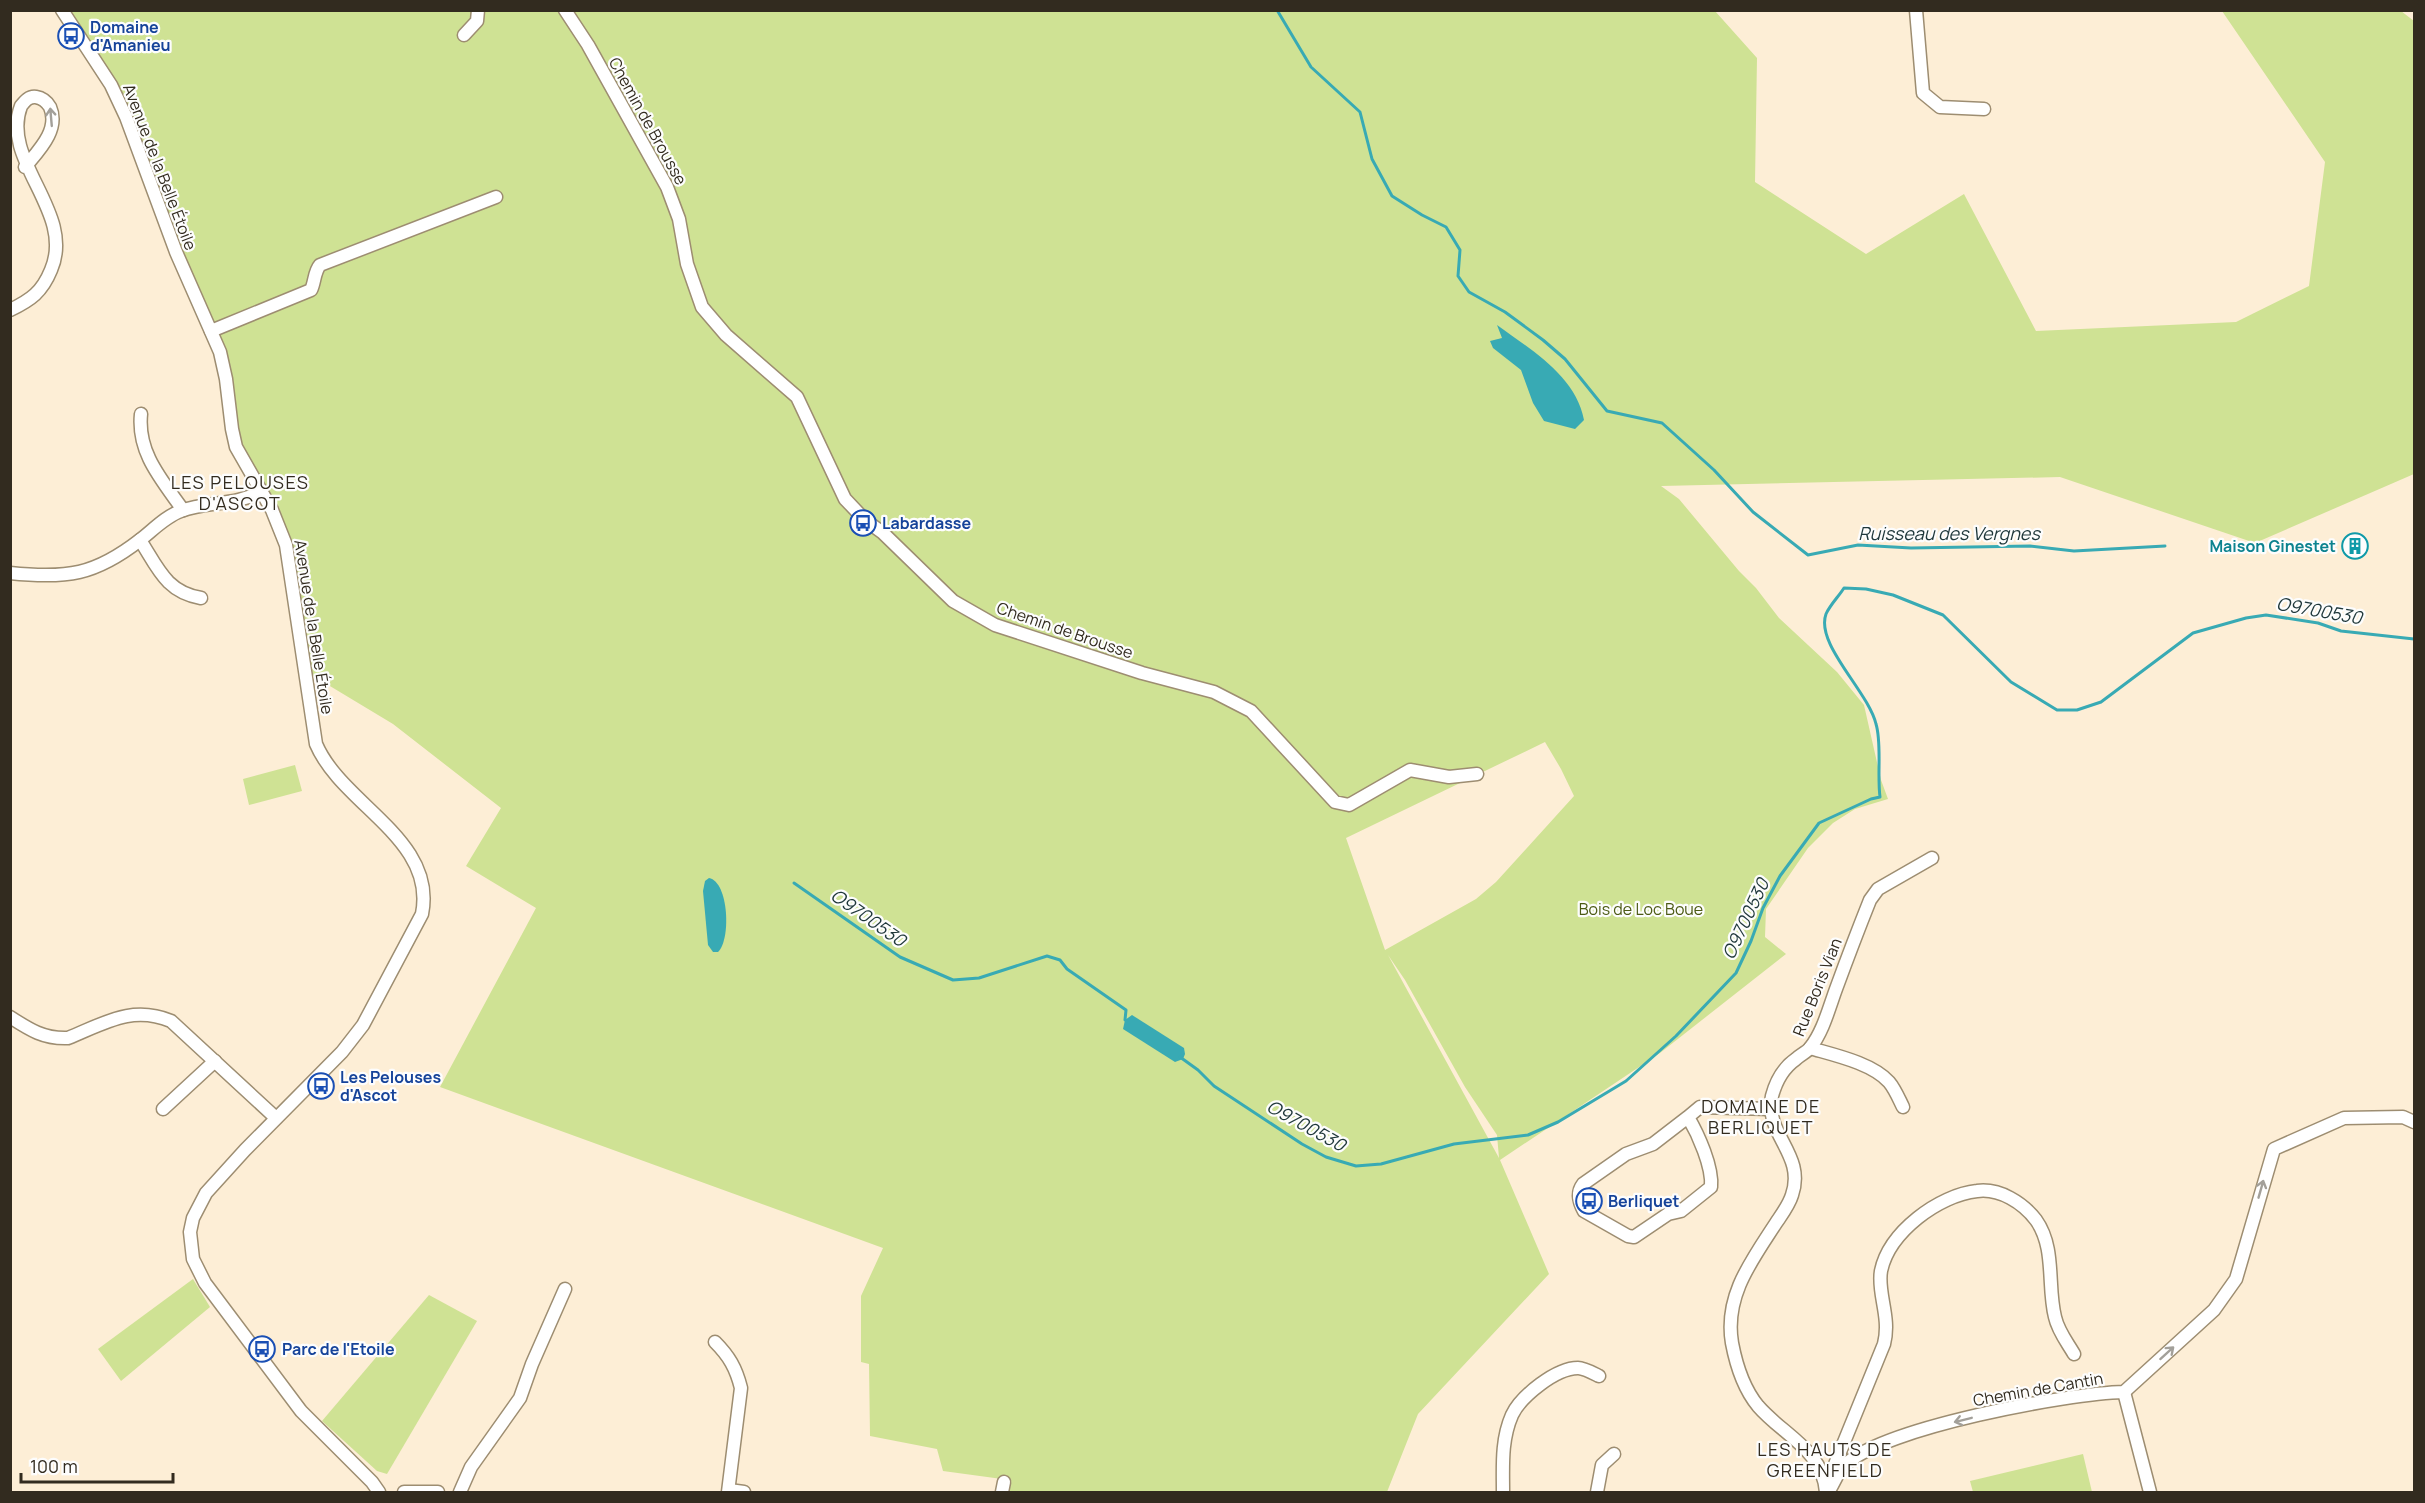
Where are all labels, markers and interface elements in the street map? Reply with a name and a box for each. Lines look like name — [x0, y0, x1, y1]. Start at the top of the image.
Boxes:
place label: Domaine d'Amanieu — [90, 16, 171, 56]
bus stop icon: Domaine d'Amanieu — [56, 21, 86, 51]
street label: Chemin de Brousse — [604, 53, 692, 189]
street label: Avenue de la Belle Étoile — [118, 81, 202, 253]
one-way arrow — [45, 108, 56, 128]
district label: LES PELOUSES D'ASCOT — [171, 470, 309, 515]
bus stop icon: Labardasse — [848, 508, 878, 538]
place label: Labardasse — [882, 512, 971, 534]
water label: Ruisseau des Vergnes — [1858, 521, 2041, 545]
building icon: Maison Ginestet — [2340, 531, 2370, 561]
place label: Maison Ginestet — [2209, 535, 2336, 557]
street label: Avenue de la Belle Étoile — [289, 538, 339, 716]
water label: O9700530 — [2275, 591, 2366, 630]
street label: Chemin de Brousse — [994, 596, 1136, 664]
water label: O9700530 — [1716, 873, 1775, 963]
water label: O9700530 — [826, 883, 912, 953]
park label: Bois de Loc Boue — [1579, 898, 1703, 920]
street label: Rue Boris Vian — [1787, 935, 1847, 1039]
place label: Les Pelouses d'Ascot — [340, 1066, 441, 1106]
bus stop icon: Les Pelouses d'Ascot — [306, 1071, 336, 1101]
water label: O9700530 — [1263, 1094, 1352, 1158]
district label: DOMAINE DE BERLIQUET — [1701, 1094, 1821, 1139]
one-way arrow — [2256, 1180, 2267, 1199]
bus stop icon: Berliquet — [1574, 1186, 1604, 1216]
place label: Berliquet — [1608, 1190, 1680, 1212]
bus stop icon: Parc de l'Etoile — [247, 1334, 277, 1364]
place label: Parc de l'Etoile — [282, 1338, 395, 1360]
one-way arrow — [2159, 1346, 2174, 1360]
street label: Chemin de Cantin — [1971, 1367, 2105, 1411]
one-way arrow — [1954, 1414, 1973, 1426]
district label: LES HAUTS DE GREENFIELD — [1757, 1437, 1893, 1482]
scale bar — [21, 1446, 172, 1484]
text: 100 m — [30, 1454, 78, 1478]

